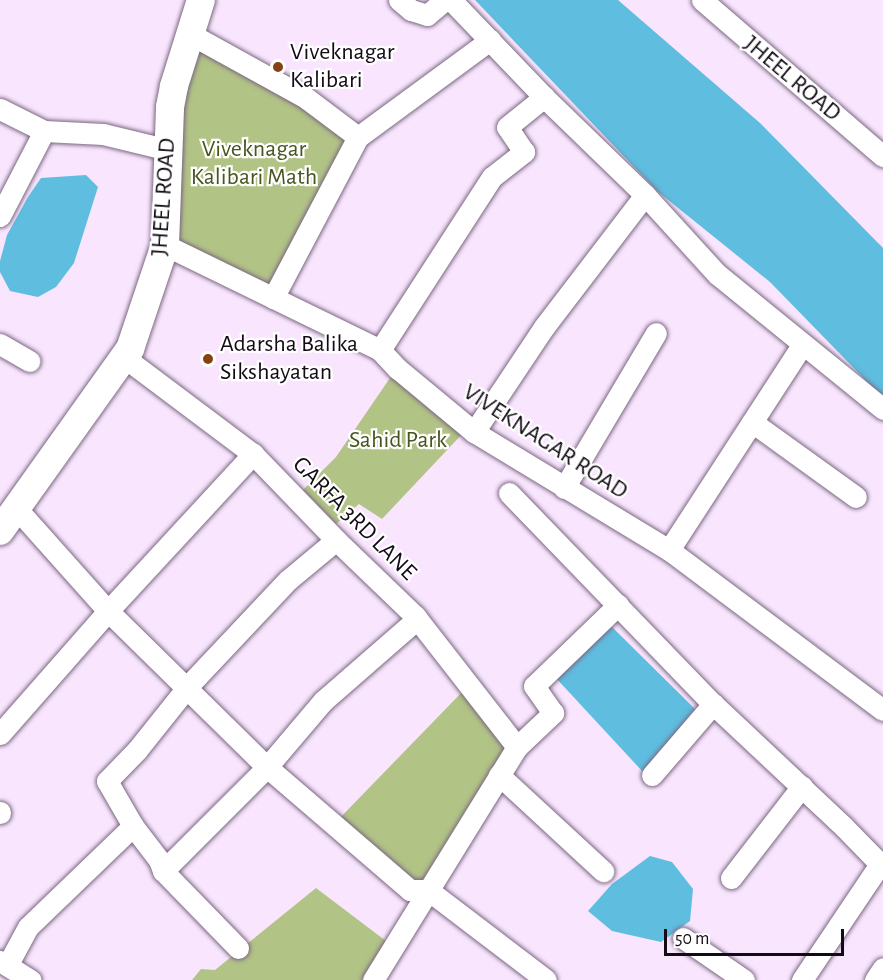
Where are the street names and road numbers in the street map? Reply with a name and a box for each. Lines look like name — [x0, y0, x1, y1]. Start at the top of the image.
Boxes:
street label: JHEEL ROAD — [737, 30, 847, 128]
street label: JHEEL ROAD — [146, 137, 182, 257]
street label: VIVEKNAGAR ROAD — [457, 378, 633, 506]
street label: GARFA 3RD LANE — [286, 451, 422, 587]

